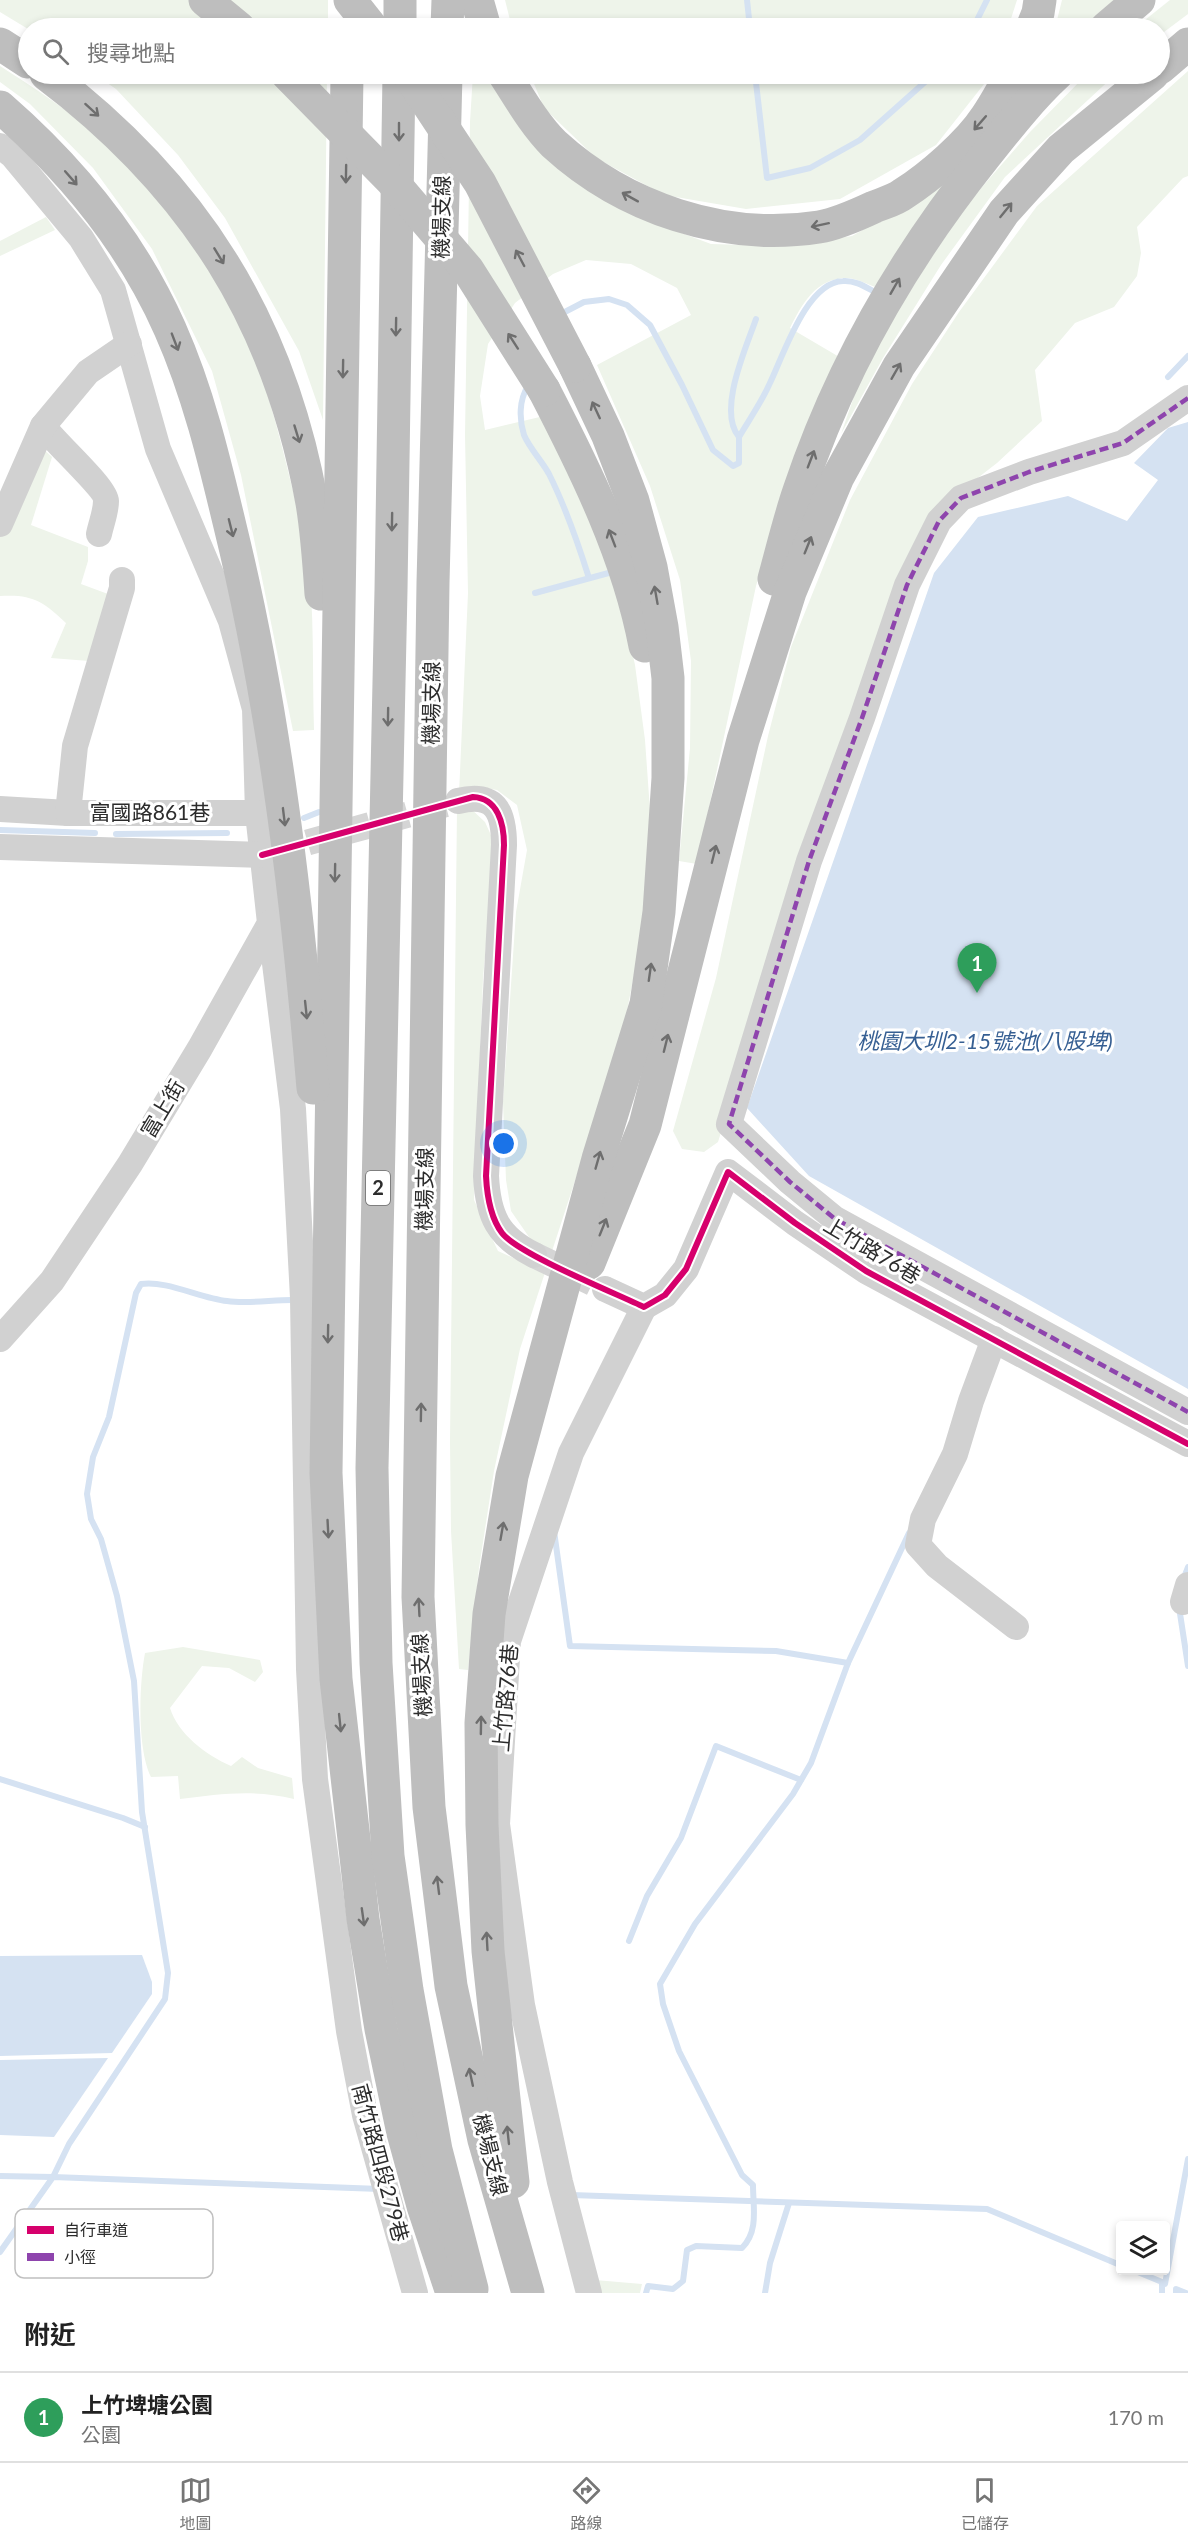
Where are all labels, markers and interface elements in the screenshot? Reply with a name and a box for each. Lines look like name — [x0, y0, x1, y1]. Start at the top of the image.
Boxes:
search box — [18, 18, 1170, 84]
icon: search — [39, 35, 72, 68]
text: 搜尋地點 — [87, 39, 175, 66]
one-way arrow — [84, 103, 99, 117]
one-way arrow — [974, 115, 987, 131]
one-way arrow — [393, 121, 405, 141]
one-way arrow — [340, 163, 352, 183]
one-way arrow — [64, 170, 78, 185]
street label: 機場支線 — [427, 175, 454, 259]
one-way arrow — [622, 191, 640, 202]
one-way arrow — [999, 203, 1013, 218]
one-way arrow — [811, 220, 830, 232]
one-way arrow — [214, 247, 226, 264]
one-way arrow — [514, 250, 526, 267]
one-way arrow — [890, 277, 901, 295]
one-way arrow — [390, 316, 402, 336]
one-way arrow — [170, 332, 181, 351]
one-way arrow — [507, 333, 519, 350]
one-way arrow — [337, 358, 349, 378]
one-way arrow — [890, 363, 902, 380]
one-way arrow — [589, 401, 601, 419]
one-way arrow — [292, 424, 303, 443]
one-way arrow — [807, 450, 818, 469]
one-way arrow — [386, 511, 398, 531]
one-way arrow — [225, 518, 237, 537]
one-way arrow — [606, 529, 617, 547]
one-way arrow — [803, 536, 814, 554]
one-way arrow — [650, 585, 661, 605]
street label: 機場支線 — [417, 661, 444, 745]
one-way arrow — [382, 706, 394, 726]
street label: 富國路861巷 — [90, 799, 210, 824]
one-way arrow — [278, 806, 289, 826]
one-way arrow — [709, 845, 720, 864]
one-way arrow — [329, 863, 341, 883]
pin: 1 — [958, 944, 996, 993]
one-way arrow — [645, 963, 656, 982]
one-way arrow — [301, 1000, 312, 1020]
water label: 桃園大圳2-15號池(八股埤) — [857, 1027, 1113, 1054]
one-way arrow — [660, 1034, 672, 1053]
street label: 富上街 — [135, 1075, 189, 1142]
your location — [489, 1129, 518, 1158]
street label: 機場支線 — [410, 1147, 437, 1231]
one-way arrow — [593, 1150, 604, 1169]
road number: 2 — [366, 1171, 390, 1205]
street label: 上竹路76巷 — [820, 1211, 926, 1288]
one-way arrow — [598, 1219, 609, 1237]
one-way arrow — [322, 1323, 334, 1343]
one-way arrow — [416, 1403, 427, 1423]
one-way arrow — [323, 1518, 334, 1538]
one-way arrow — [497, 1522, 508, 1542]
one-way arrow — [413, 1598, 424, 1618]
street label: 機場支線 — [406, 1632, 435, 1718]
street label: 上竹路76巷 — [487, 1643, 522, 1753]
one-way arrow — [335, 1713, 346, 1733]
one-way arrow — [475, 1715, 487, 1735]
one-way arrow — [433, 1876, 444, 1896]
one-way arrow — [357, 1907, 368, 1926]
one-way arrow — [482, 1931, 493, 1951]
one-way arrow — [465, 2068, 476, 2088]
street label: 南竹路四段279巷 — [348, 2081, 415, 2244]
street label: 機場支線 — [469, 2111, 514, 2198]
one-way arrow — [502, 2125, 513, 2145]
legend — [15, 2209, 213, 2278]
text: 自行車道 — [64, 2220, 128, 2239]
map controls — [1116, 2221, 1170, 2275]
button: layers — [1116, 2221, 1170, 2275]
text: 小徑 — [64, 2247, 96, 2266]
text: 附近 — [24, 2318, 76, 2350]
text: 上竹埤塘公園 — [81, 2391, 213, 2418]
text: 1 — [38, 2405, 49, 2429]
text: 170 m — [1108, 2405, 1164, 2429]
text: 公園 — [81, 2422, 121, 2446]
tab: 地圖 — [179, 2474, 212, 2534]
tab: 路線 — [570, 2474, 603, 2534]
tab: 已儲存 — [961, 2474, 1009, 2534]

